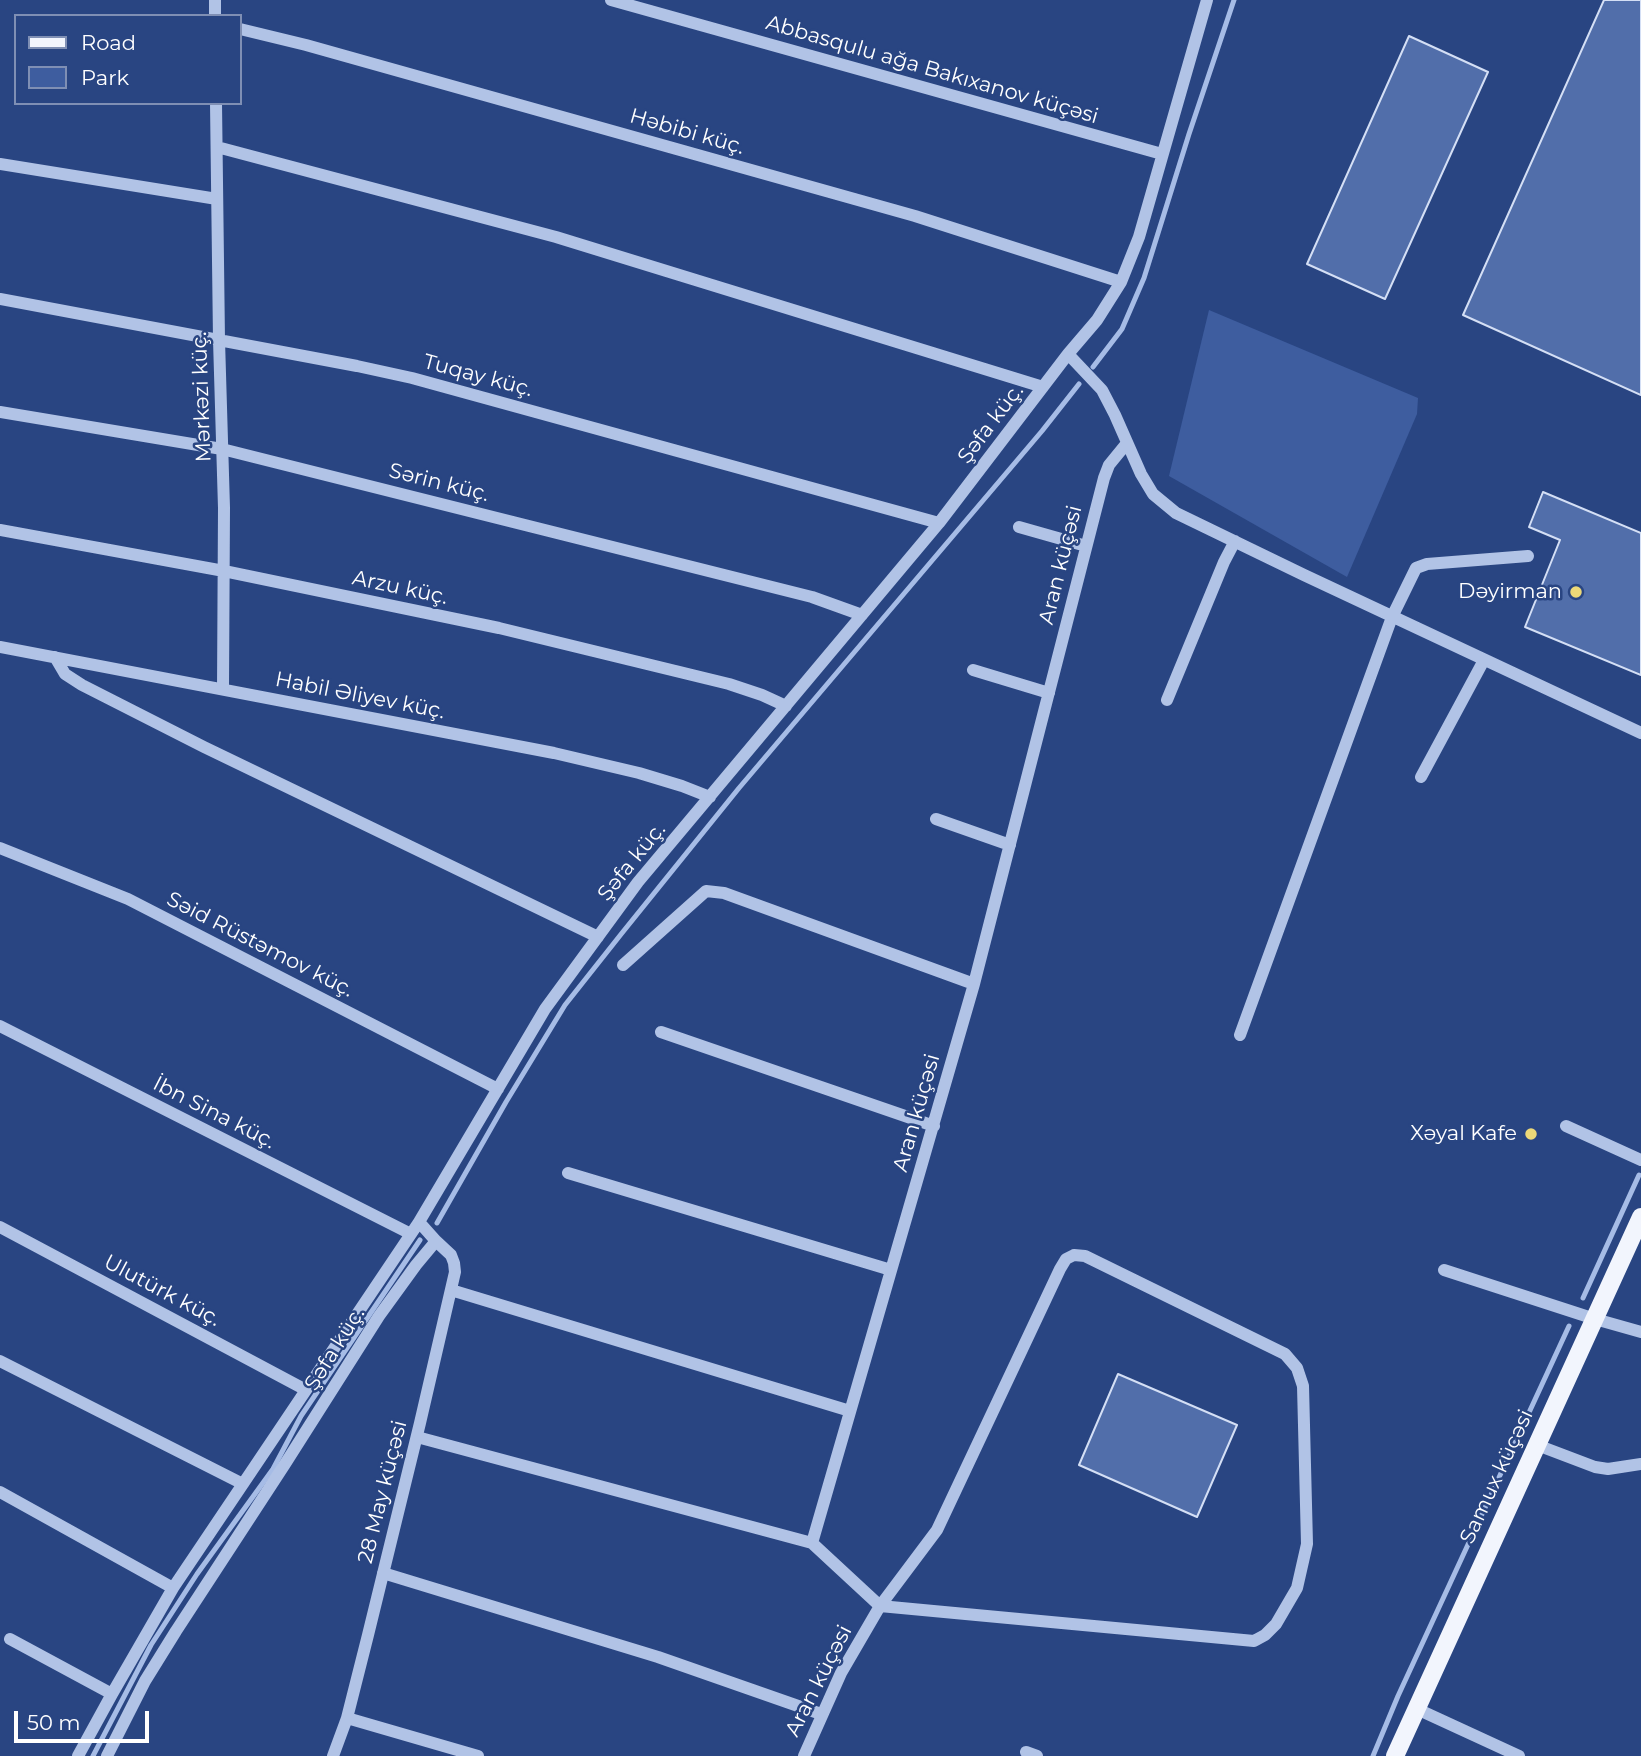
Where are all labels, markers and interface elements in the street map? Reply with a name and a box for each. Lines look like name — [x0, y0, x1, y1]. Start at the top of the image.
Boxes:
street label: Abbasqulu ağa Bakıxanov küçəsi — [763, 10, 1101, 130]
legend — [14, 14, 242, 105]
text: Road — [81, 30, 136, 55]
text: Park — [81, 65, 129, 90]
street label: Həbibi küç. — [627, 104, 747, 160]
street label: Mərkəzi küç. — [187, 331, 217, 463]
street label: Tuqay küç. — [421, 349, 535, 403]
street label: Şəfa küç. — [953, 379, 1029, 469]
street label: Sərin küç. — [386, 458, 492, 508]
street label: Aran küçəsi — [1034, 503, 1088, 627]
street label: Arzu küç. — [350, 566, 450, 610]
place label: Dəyirman — [1458, 579, 1562, 605]
marker: Dəyirman — [1568, 584, 1584, 600]
street label: Habil Əliyev küç. — [273, 667, 447, 725]
street label: Şəfa küç. — [593, 818, 671, 906]
street label: Səid Rüstəmov küç. — [162, 887, 358, 1003]
street label: Aran küçəsi — [888, 1051, 946, 1175]
street label: İbn Sina küç. — [149, 1071, 279, 1155]
place label: Xəyal Kafe — [1410, 1121, 1517, 1147]
marker: Xəyal Kafe — [1523, 1126, 1539, 1142]
street label: Ulutürk küç. — [99, 1250, 225, 1332]
street label: Şəfa küç. — [300, 1303, 370, 1395]
street label: Samux küçəsi — [1455, 1406, 1539, 1548]
street label: 28 May küçəsi — [353, 1418, 413, 1566]
street label: Aran küçəsi — [780, 1621, 858, 1741]
scale bar — [18, 1696, 152, 1740]
text: 50 m — [27, 1710, 81, 1735]

